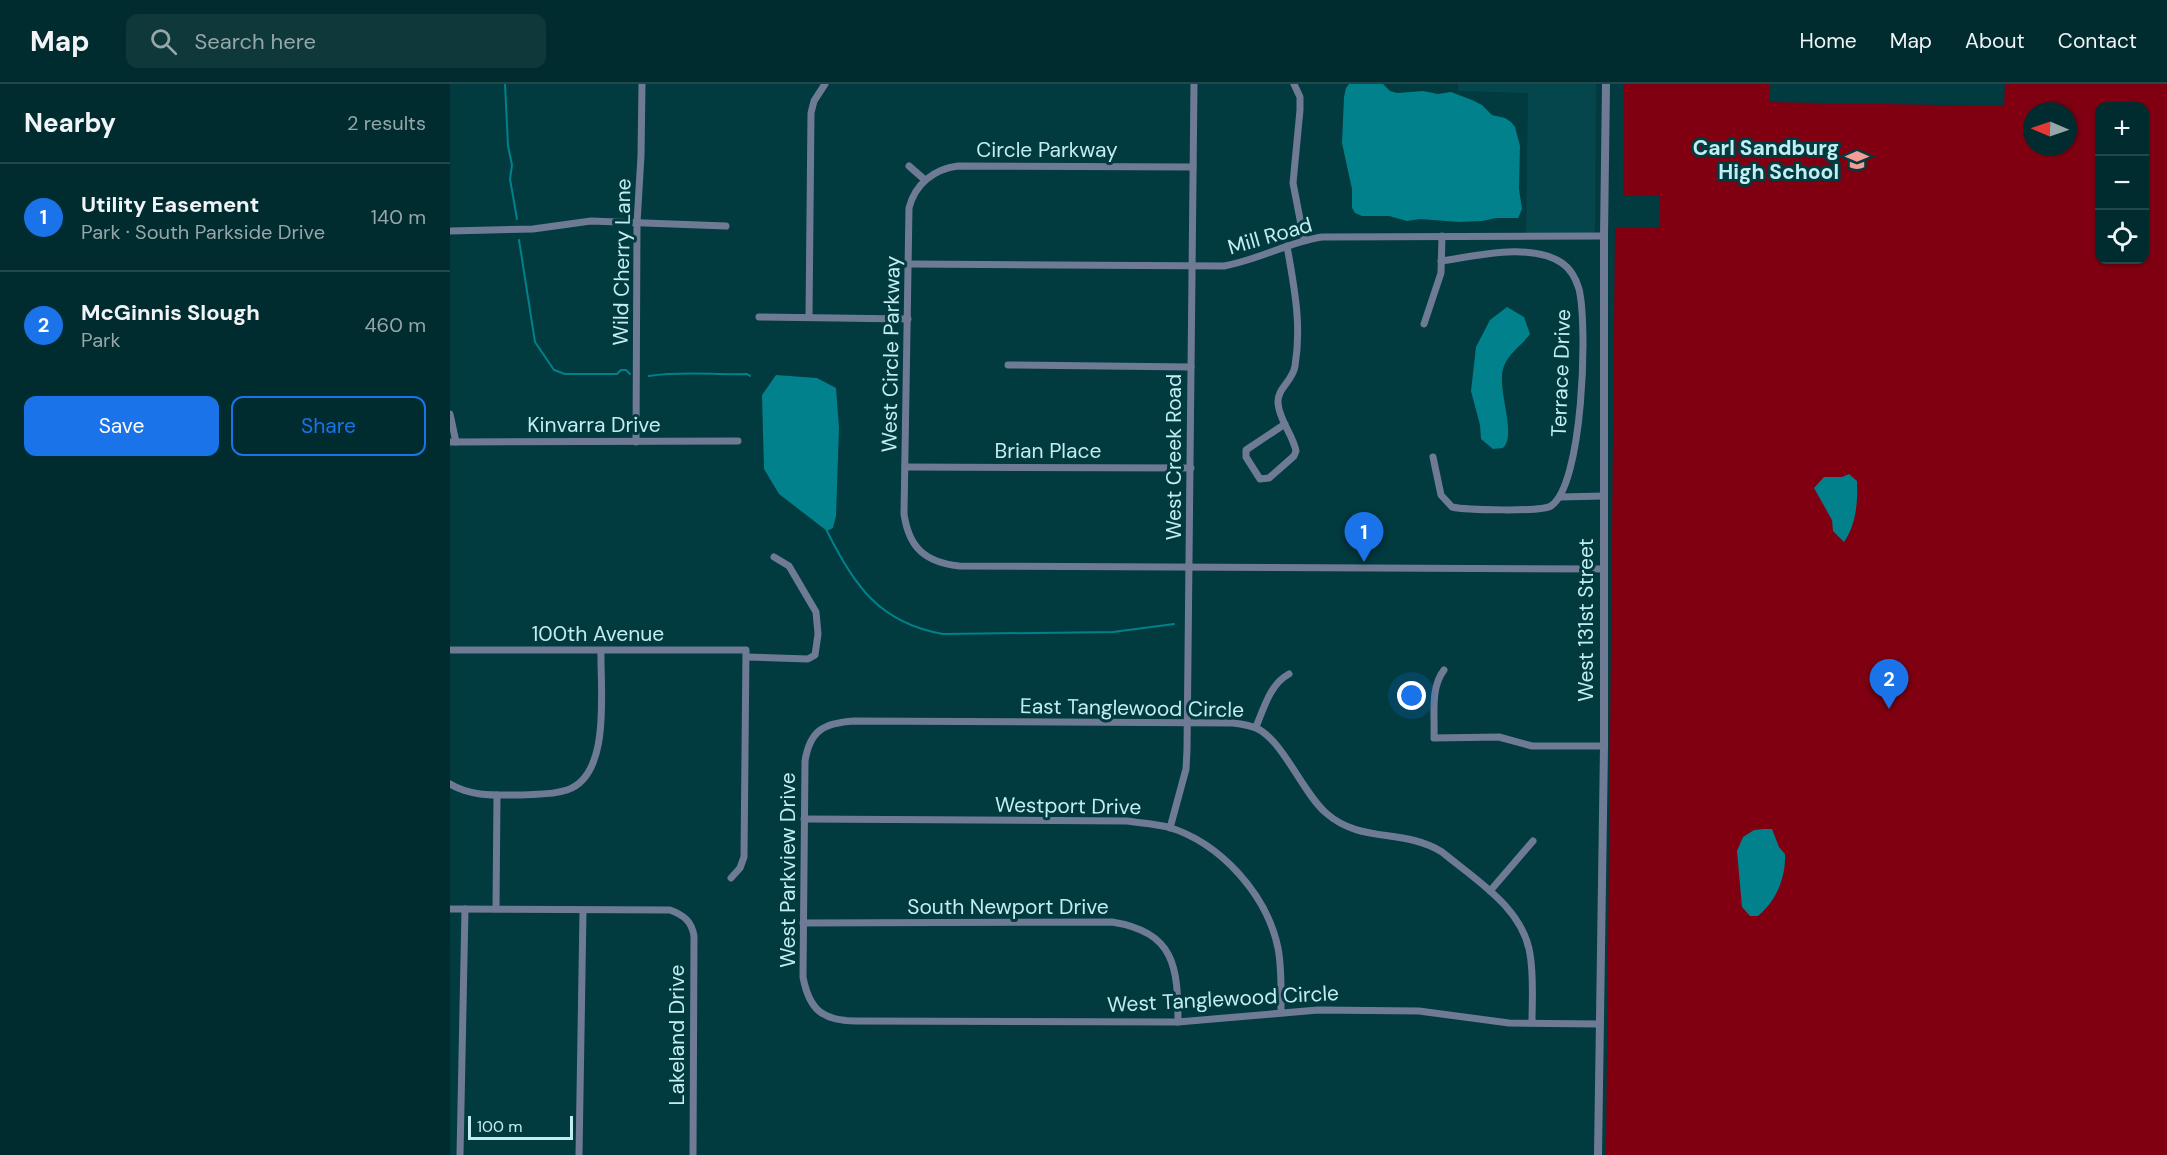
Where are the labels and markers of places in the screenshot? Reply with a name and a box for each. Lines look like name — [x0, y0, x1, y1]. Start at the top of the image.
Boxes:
place label: Carl Sandburg High School — [1693, 134, 1839, 186]
school or university icon: Carl Sandburg High School — [1844, 147, 1870, 173]
pin: 1 — [1344, 512, 1384, 562]
pin: 2 — [1870, 660, 1908, 709]

